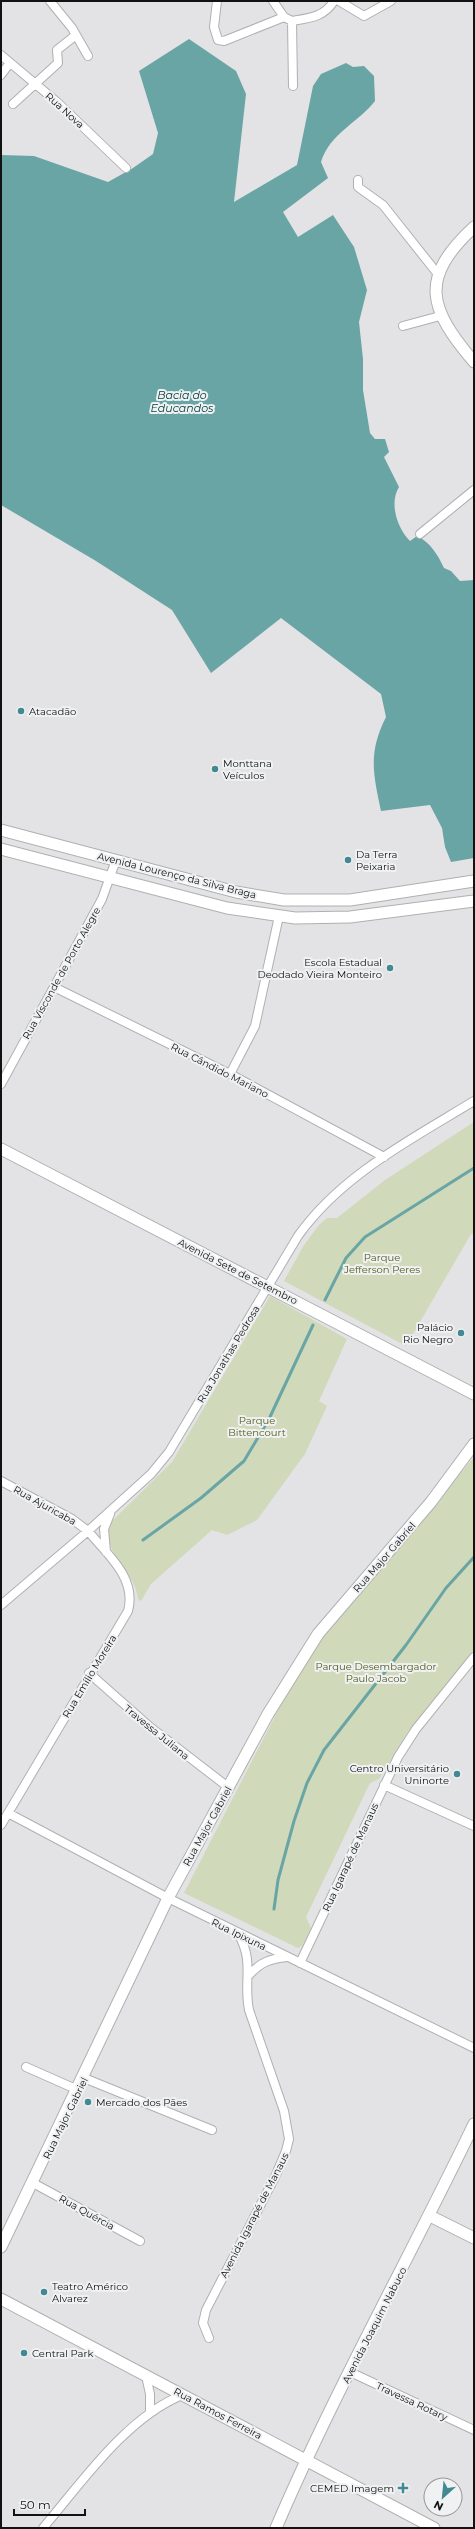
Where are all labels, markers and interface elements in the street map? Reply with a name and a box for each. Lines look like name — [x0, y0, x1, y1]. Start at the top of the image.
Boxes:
street label: Rua Nova — [43, 90, 87, 131]
water label: Bacia do Educandos — [151, 388, 214, 415]
place label: Atacadão — [29, 705, 76, 718]
marker: Atacadão — [16, 706, 26, 716]
place label: Monttana Veículos — [223, 757, 272, 782]
marker: Monttana Veículos — [210, 764, 220, 774]
place label: Da Terra Peixaria — [356, 848, 397, 873]
street label: Avenida Lourenço da Silva Braga — [96, 849, 258, 902]
marker: Da Terra Peixaria — [343, 855, 353, 865]
street label: Rua Visconde de Porto Alegre — [20, 905, 103, 1042]
place label: Escola Estadual Deodado Vieira Monteiro — [257, 956, 382, 981]
marker: Escola Estadual Deodado Vieira Monteiro — [385, 963, 395, 973]
street label: Rua Cândido Mariano — [169, 1040, 271, 1101]
street label: Avenida Sete de Setembro — [176, 1236, 300, 1307]
park label: Parque Jefferson Peres — [343, 1251, 420, 1276]
street label: Rua Jonathas Pedrosa — [194, 1303, 263, 1405]
place label: Palácio Rio Negro — [403, 1321, 453, 1346]
marker: Palácio Rio Negro — [456, 1328, 466, 1338]
park label: Parque Bittencourt — [228, 1414, 286, 1439]
street label: Rua Ajuricaba — [11, 1483, 78, 1528]
street label: Rua Major Gabriel — [350, 1519, 419, 1595]
street label: Rua Emílio Moreira — [59, 1632, 119, 1720]
park label: Parque Desembargador Paulo Jacob — [315, 1660, 437, 1685]
street label: Travessa Juliana — [121, 1702, 192, 1763]
place label: Centro Universitário Uninorte — [350, 1762, 449, 1787]
marker: Centro Universitário Uninorte — [452, 1769, 462, 1779]
street label: Rua Major Gabriel — [180, 1784, 235, 1868]
street label: Rua Igarapé de Manaus — [320, 1801, 381, 1914]
street label: Rua Ipixuna — [209, 1916, 268, 1953]
street label: Rua Major Gabriel — [40, 2075, 91, 2161]
place label: Mercado dos Pães — [96, 2096, 187, 2109]
marker: Mercado dos Pães — [83, 2097, 93, 2107]
street label: Avenida Igarapé de Manaus — [217, 2150, 292, 2280]
street label: Rua Quércia — [57, 2192, 117, 2233]
street label: Avenida Joaquim Nabuco — [339, 2265, 409, 2386]
place label: Teatro Américo Alvarez — [52, 2280, 128, 2305]
marker: Teatro Américo Alvarez — [39, 2287, 49, 2297]
place label: Central Park — [32, 2347, 93, 2360]
marker: Central Park — [19, 2348, 29, 2358]
street label: Travessa Rotary — [374, 2379, 450, 2424]
street label: Rua Ramos Ferreira — [171, 2385, 264, 2442]
north arrow — [423, 2477, 463, 2517]
place label: CEMED Imagem — [310, 2482, 394, 2495]
marker: CEMED Imagem — [397, 2482, 409, 2494]
scale bar — [14, 2491, 85, 2517]
text: 50 m — [20, 2497, 51, 2512]
text: N — [431, 2498, 446, 2514]

